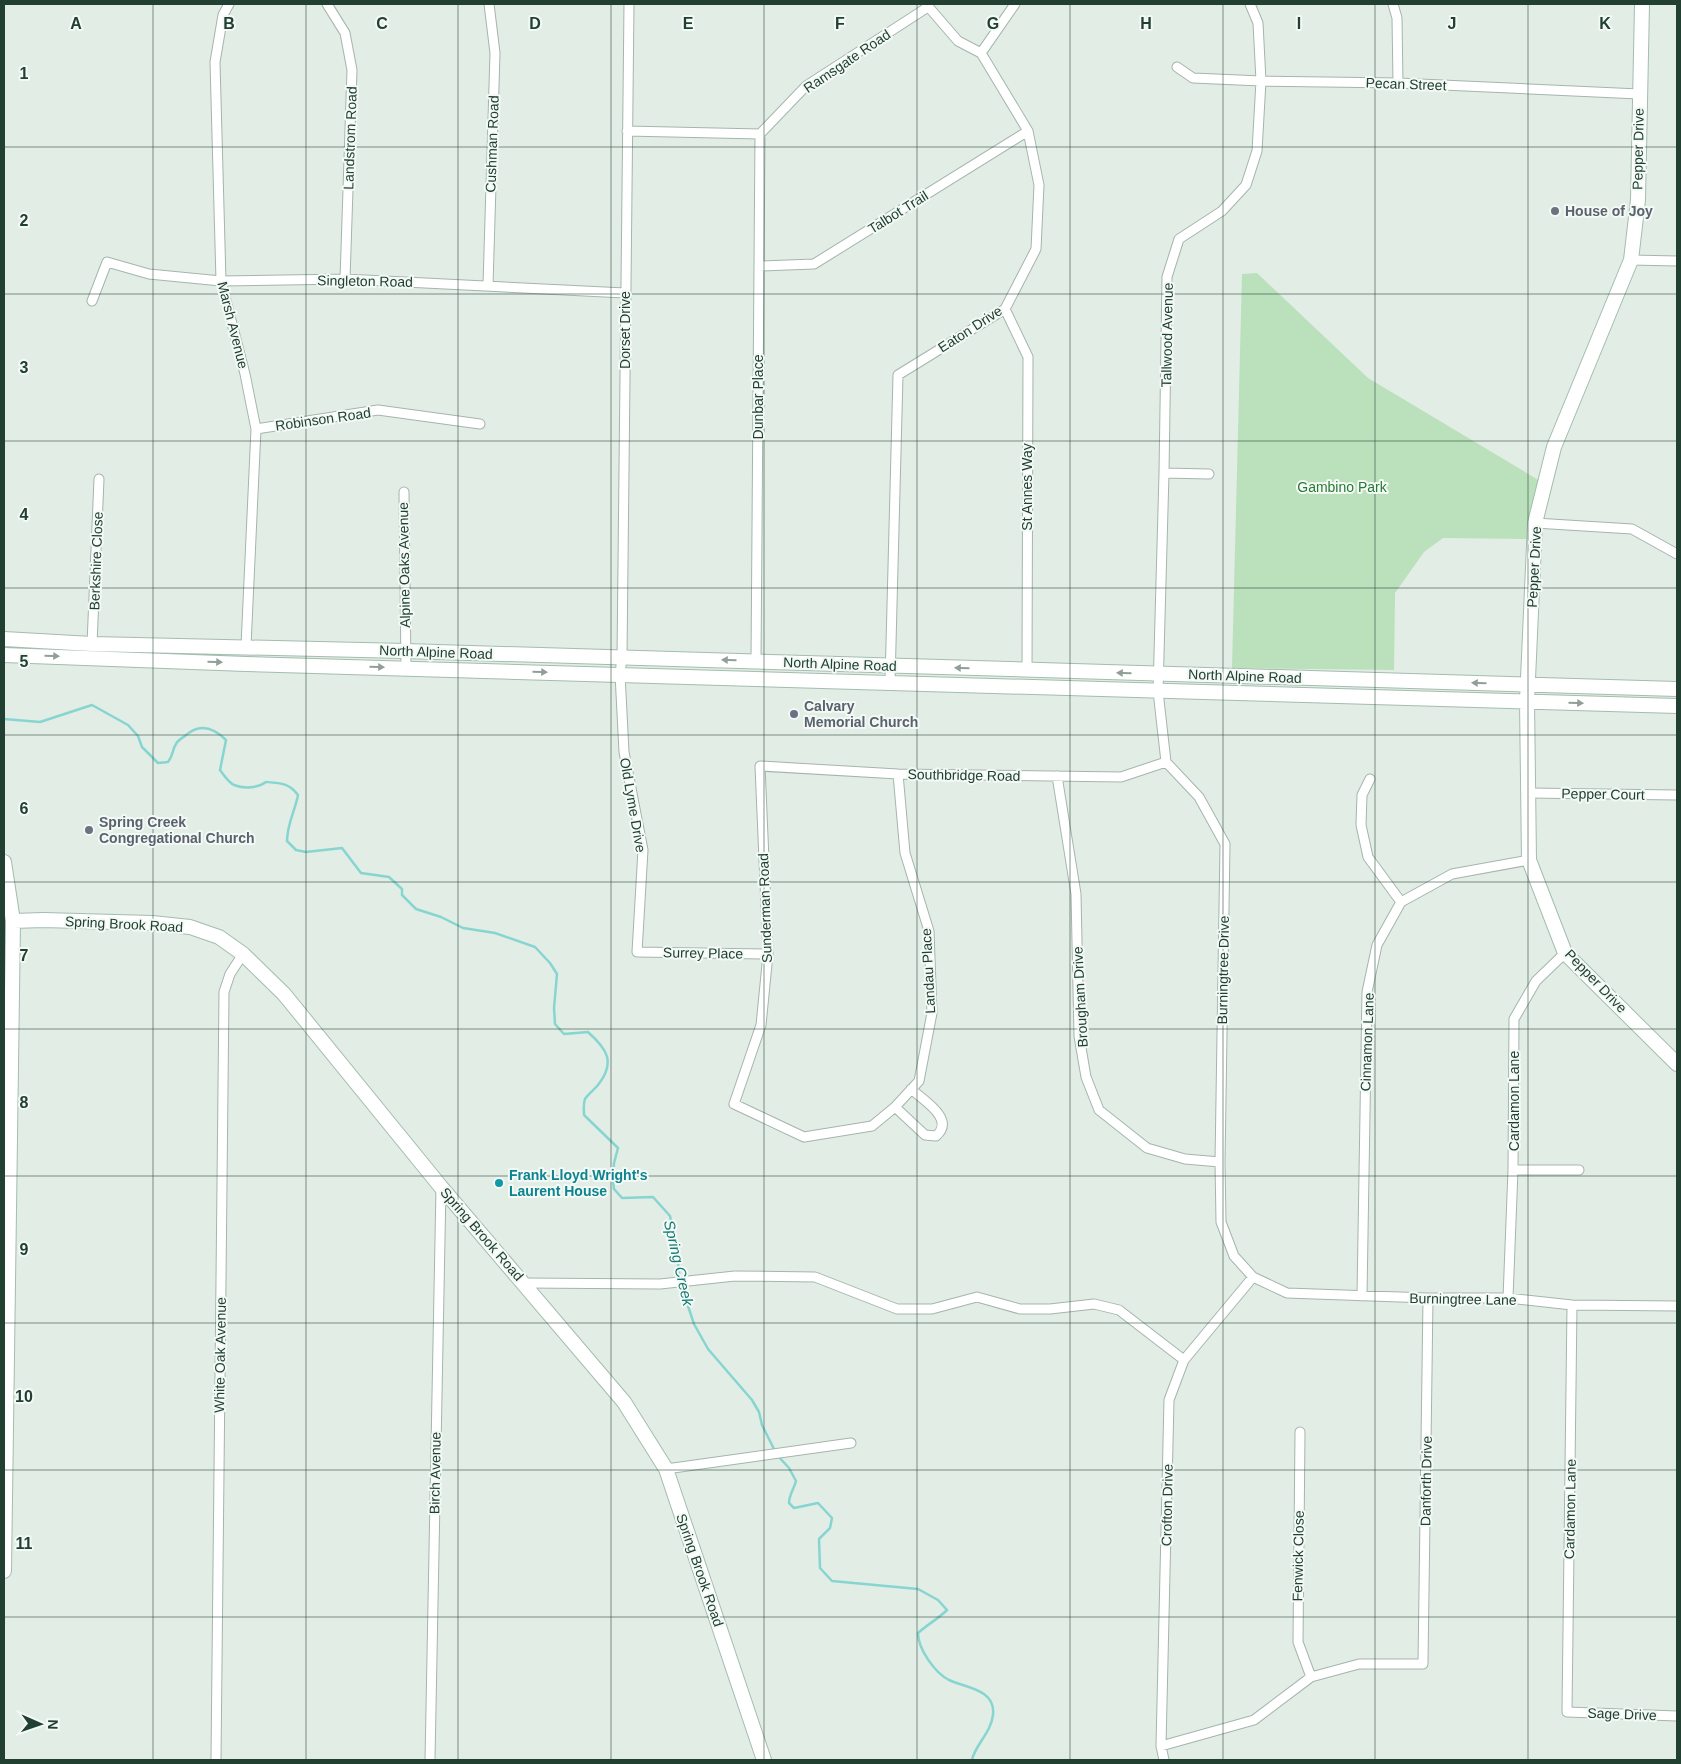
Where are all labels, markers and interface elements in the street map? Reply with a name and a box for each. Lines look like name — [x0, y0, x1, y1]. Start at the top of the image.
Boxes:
text: A — [70, 15, 82, 32]
text: B — [223, 15, 235, 32]
text: C — [376, 15, 388, 32]
text: D — [529, 15, 541, 32]
text: E — [683, 15, 694, 32]
text: F — [835, 15, 845, 32]
text: G — [987, 15, 999, 32]
text: H — [1140, 15, 1152, 32]
text: I — [1297, 15, 1301, 32]
text: J — [1448, 15, 1456, 32]
text: K — [1599, 15, 1611, 32]
street label: Ramsgate Road — [801, 26, 893, 96]
text: 1 — [20, 65, 29, 82]
street label: Pecan Street — [1365, 75, 1447, 93]
street label: Landstrom Road — [340, 86, 360, 190]
street label: Cushman Road — [482, 95, 502, 193]
street label: Pepper Drive — [1629, 108, 1647, 190]
street label: Talbot Trail — [865, 187, 931, 237]
place label: House of Joy — [1565, 203, 1653, 219]
marker: House of Joy — [1549, 205, 1561, 217]
text: 2 — [20, 212, 29, 229]
street label: Singleton Road — [317, 272, 413, 290]
street label: Marsh Avenue — [214, 280, 252, 370]
street label: Tallwood Avenue — [1158, 282, 1176, 388]
street label: Dorset Drive — [617, 291, 633, 369]
street label: Eaton Drive — [935, 302, 1005, 356]
street label: Dunbar Place — [750, 354, 766, 439]
text: 3 — [20, 359, 29, 376]
street label: Robinson Road — [274, 404, 372, 434]
street label: St Annes Way — [1019, 443, 1035, 531]
park label: Gambino Park — [1297, 479, 1388, 495]
street label: Alpine Oaks Avenue — [395, 502, 413, 628]
text: 4 — [20, 506, 29, 523]
street label: Berkshire Close — [86, 511, 106, 611]
street label: Pepper Drive — [1524, 526, 1544, 608]
street label: North Alpine Road — [379, 642, 493, 662]
text: 5 — [20, 653, 29, 670]
one-way arrow — [45, 653, 61, 661]
street label: North Alpine Road — [783, 654, 897, 674]
one-way arrow — [721, 656, 737, 664]
one-way arrow — [207, 659, 223, 667]
one-way arrow — [370, 663, 386, 671]
one-way arrow — [954, 663, 970, 671]
street label: North Alpine Road — [1188, 666, 1302, 686]
one-way arrow — [532, 668, 548, 676]
one-way arrow — [1116, 668, 1132, 676]
one-way arrow — [1471, 679, 1487, 687]
place label: Calvary Memorial Church — [804, 698, 918, 730]
one-way arrow — [1568, 699, 1584, 707]
marker: Calvary Memorial Church — [788, 708, 800, 720]
street label: Old Lyme Drive — [617, 756, 649, 854]
street label: Southbridge Road — [907, 766, 1021, 784]
street label: Pepper Court — [1561, 785, 1645, 803]
text: 6 — [20, 800, 29, 817]
place label: Spring Creek Congregational Church — [99, 814, 255, 846]
marker: Spring Creek Congregational Church — [83, 824, 95, 836]
street label: Sunderman Road — [755, 853, 775, 963]
street label: Spring Brook Road — [65, 913, 183, 935]
street label: Burningtree Drive — [1214, 915, 1232, 1025]
street label: Landau Place — [918, 928, 938, 1014]
street label: Surrey Place — [663, 944, 743, 962]
street label: Brougham Drive — [1069, 946, 1091, 1048]
street label: Pepper Drive — [1562, 946, 1630, 1016]
text: 7 — [20, 947, 29, 964]
street label: Cinnamon Lane — [1357, 992, 1377, 1092]
street label: Cardamon Lane — [1506, 1051, 1522, 1151]
text: 8 — [20, 1094, 29, 1111]
place label: Frank Lloyd Wright's Laurent House — [509, 1167, 648, 1199]
marker: Frank Lloyd Wright's Laurent House — [493, 1177, 505, 1189]
street label: Spring Brook Road — [437, 1184, 527, 1284]
water label: Spring Creek — [661, 1218, 697, 1309]
text: 9 — [20, 1241, 29, 1258]
street label: Burningtree Lane — [1409, 1290, 1517, 1308]
street label: White Oak Avenue — [211, 1297, 229, 1413]
text: 10 — [15, 1388, 33, 1405]
street label: Birch Avenue — [426, 1432, 444, 1514]
street label: Danforth Drive — [1417, 1436, 1435, 1526]
street label: Cardamon Lane — [1561, 1458, 1579, 1559]
street label: Crofton Drive — [1158, 1463, 1176, 1546]
street label: Fenwick Close — [1289, 1510, 1307, 1602]
street label: Spring Brook Road — [673, 1511, 727, 1629]
text: 11 — [16, 1535, 33, 1552]
north arrow — [15, 1699, 65, 1749]
street label: Sage Drive — [1587, 1705, 1657, 1723]
text: N — [45, 1719, 61, 1730]

